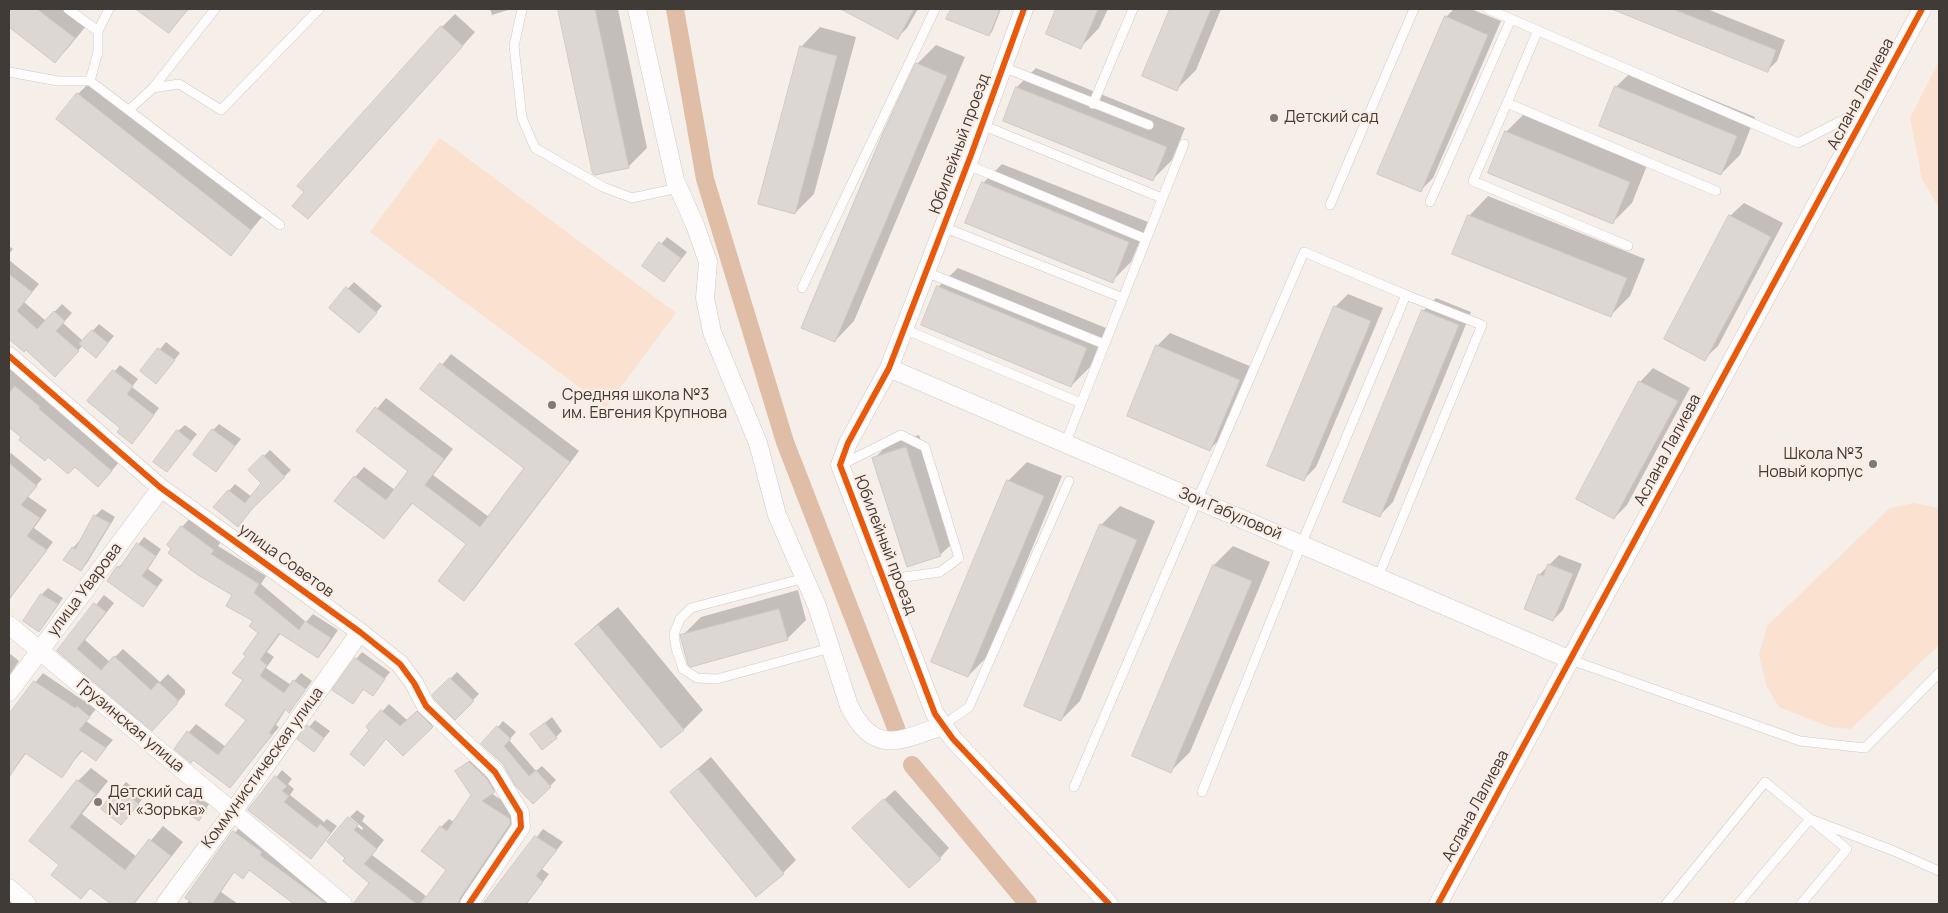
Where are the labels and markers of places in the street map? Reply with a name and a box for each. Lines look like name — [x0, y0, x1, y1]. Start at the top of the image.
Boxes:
place label: Детский сад — [1284, 108, 1378, 128]
marker: Детский сад — [1268, 112, 1280, 124]
place label: Средняя школа №3 им. Евгения Крупнова — [562, 386, 727, 424]
marker: Средняя школа №3 им. Евгения Крупнова — [546, 399, 558, 411]
place label: Школа №3 Новый корпус — [1758, 445, 1863, 483]
marker: Школа №3 Новый корпус — [1867, 458, 1879, 470]
place label: Детский сад №1 «Зорька» — [108, 783, 206, 821]
marker: Детский сад №1 «Зорька» — [92, 796, 104, 808]

